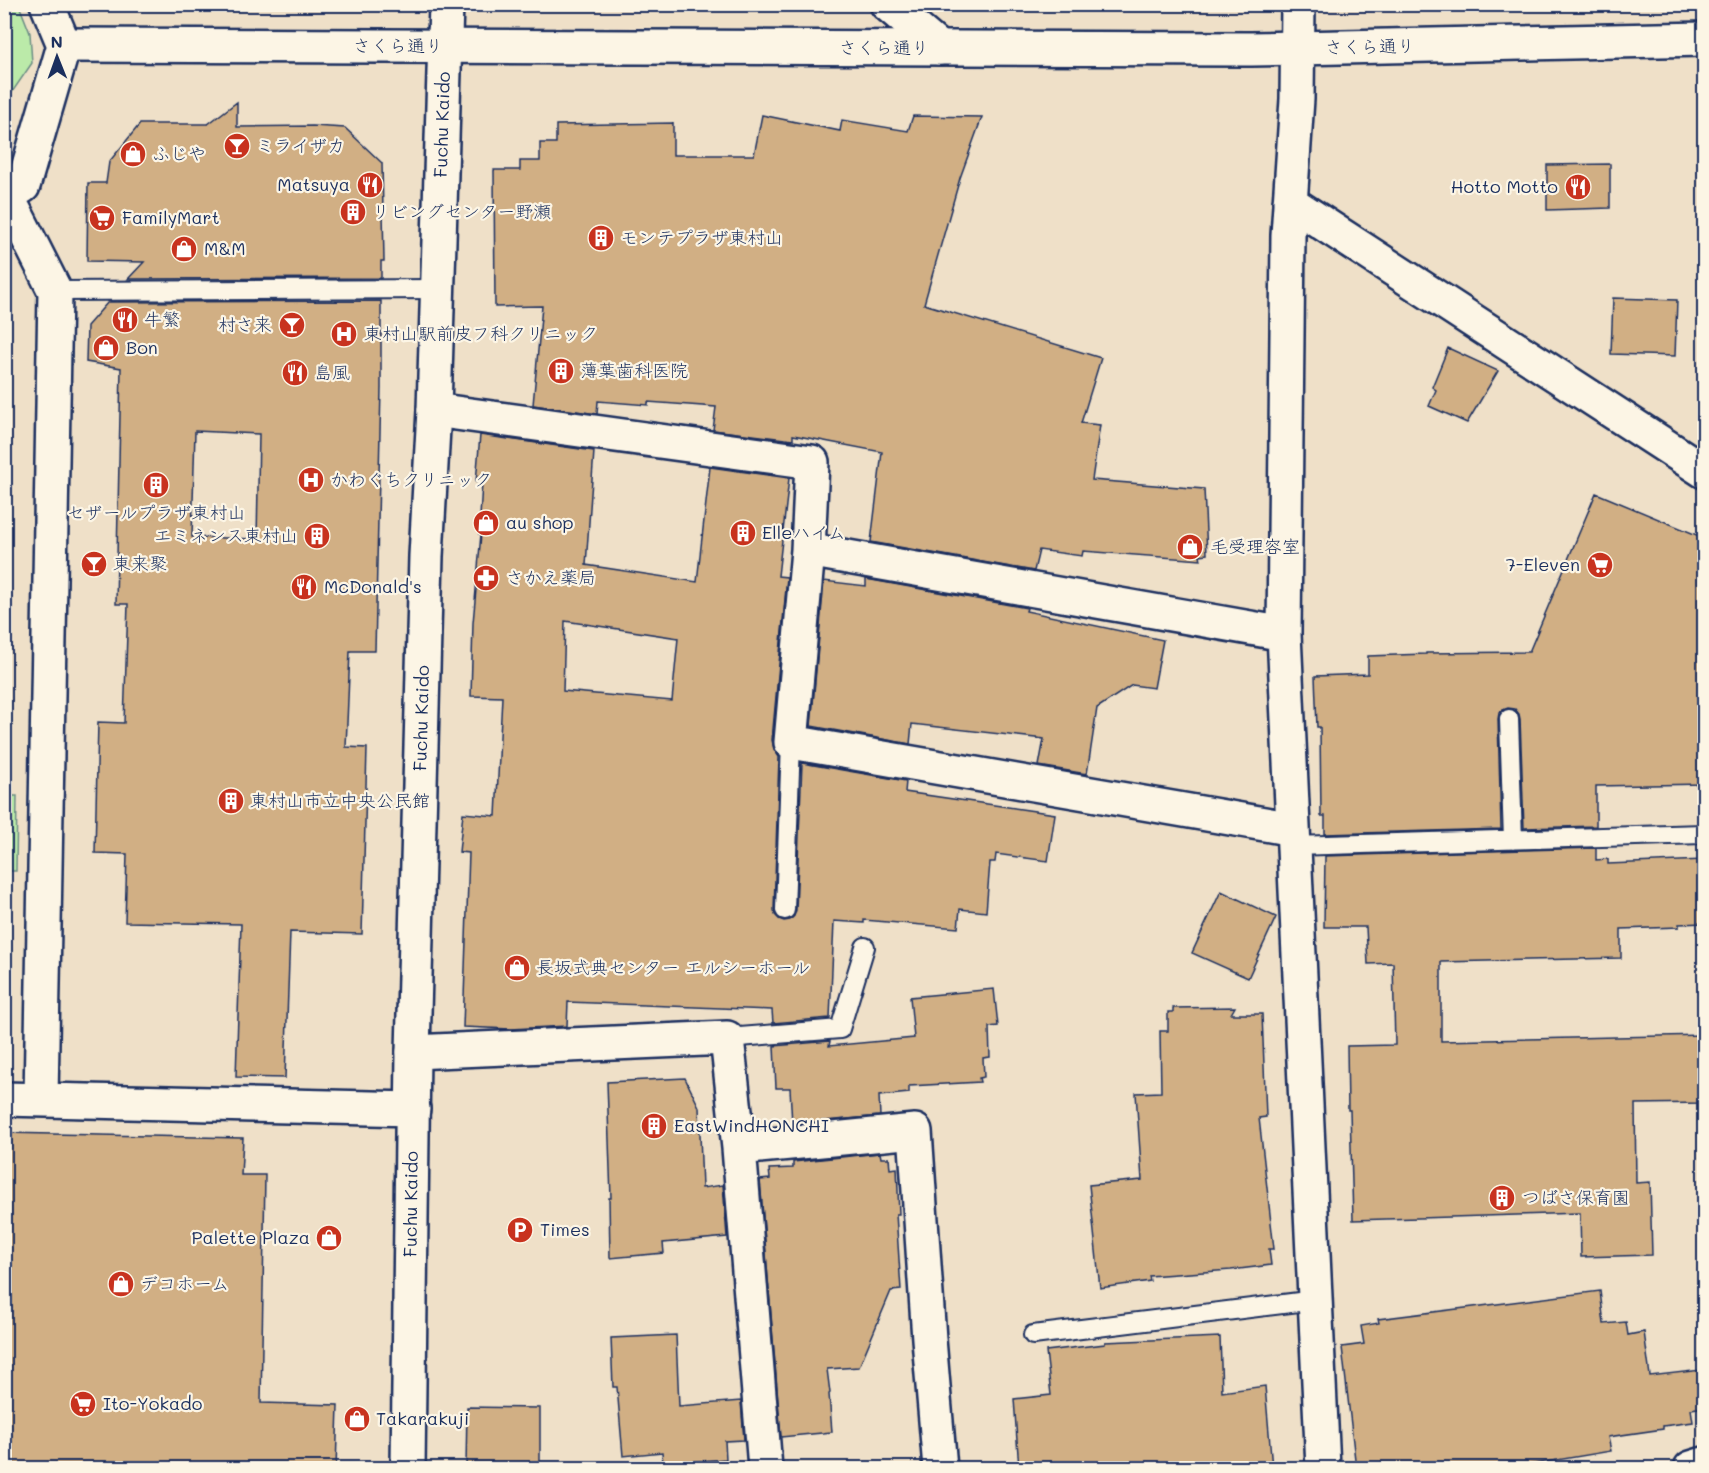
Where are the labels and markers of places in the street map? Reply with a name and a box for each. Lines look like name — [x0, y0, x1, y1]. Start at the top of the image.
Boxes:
bar icon: ミライザカ — [222, 131, 252, 161]
place label: ミライザカ — [256, 133, 345, 157]
shop icon: ふじや — [118, 139, 148, 169]
place label: ふじや — [152, 141, 206, 165]
restaurant icon: Matsuya — [355, 170, 385, 200]
place label: Matsuya — [277, 172, 350, 196]
restaurant icon: Hotto Motto — [1563, 172, 1593, 202]
place label: Hotto Motto — [1451, 174, 1558, 198]
building icon: リビングセンター野瀬 — [338, 197, 368, 227]
place label: リビングセンター野瀬 — [372, 199, 551, 223]
supermarket icon: FamilyMart — [87, 203, 117, 233]
place label: FamilyMart — [122, 205, 220, 229]
building icon: モンテプラザ東村山 — [586, 223, 616, 253]
place label: モンテプラザ東村山 — [620, 225, 783, 249]
shop icon: M&M — [169, 234, 199, 264]
place label: M&M — [204, 236, 246, 260]
restaurant icon: 牛繁 — [110, 305, 140, 335]
place label: 牛繁 — [144, 307, 180, 331]
bar icon: 村さ来 — [277, 310, 307, 340]
place label: 村さ来 — [218, 312, 272, 336]
hospital icon: 東村山駅前皮フ科クリニック — [329, 319, 359, 349]
place label: 東村山駅前皮フ科クリニック — [364, 321, 598, 345]
shop icon: Bon — [91, 333, 121, 363]
place label: Bon — [126, 335, 158, 359]
building icon: 薄葉歯科医院 — [546, 356, 576, 386]
restaurant icon: 島風 — [280, 358, 310, 388]
place label: 薄葉歯科医院 — [580, 358, 688, 382]
place label: 島風 — [314, 360, 350, 384]
hospital icon: かわぐちクリニック — [296, 465, 326, 495]
place label: かわぐちクリニック — [330, 467, 492, 491]
building icon: セザールプラザ東村山 — [141, 470, 171, 500]
place label: セザールプラザ東村山 — [67, 500, 245, 524]
shop icon: au shop — [471, 508, 501, 538]
place label: au shop — [506, 510, 574, 534]
building icon: Elleハイム — [728, 518, 758, 548]
place label: Elleハイム — [762, 520, 846, 544]
building icon: エミネンス東村山 — [302, 521, 332, 551]
place label: エミネンス東村山 — [154, 523, 298, 547]
shop icon: 毛受理容室 — [1175, 532, 1205, 562]
place label: 毛受理容室 — [1210, 534, 1300, 558]
bar icon: 東来聚 — [79, 549, 109, 579]
supermarket icon: 7-Eleven — [1585, 550, 1615, 580]
place label: 東来聚 — [113, 551, 167, 575]
place label: 7-Eleven — [1506, 552, 1580, 576]
pharmacy icon: さかえ薬局 — [471, 563, 501, 593]
place label: さかえ薬局 — [506, 565, 596, 589]
restaurant icon: McDonald's — [289, 572, 319, 602]
place label: McDonald's — [324, 574, 422, 598]
building icon: 東村山市立中央公民館 — [216, 786, 246, 816]
place label: 東村山市立中央公民館 — [250, 788, 430, 812]
shop icon: 長坂式典センター エルシーホール — [502, 953, 532, 983]
place label: 長坂式典センター エルシーホール — [536, 955, 810, 979]
building icon: EastWindHONCHI — [639, 1111, 669, 1141]
place label: EastWindHONCHI — [674, 1113, 829, 1137]
building icon: つばさ保育園 — [1487, 1183, 1517, 1213]
place label: つばさ保育園 — [1522, 1185, 1630, 1209]
parking icon: Times — [505, 1215, 535, 1245]
place label: Times — [540, 1217, 590, 1241]
shop icon: Palette Plaza — [314, 1223, 344, 1253]
place label: Palette Plaza — [191, 1225, 310, 1249]
shop icon: デコホーム — [106, 1269, 136, 1299]
place label: デコホーム — [140, 1271, 229, 1295]
supermarket icon: Ito-Yokado — [68, 1389, 98, 1419]
place label: Ito-Yokado — [103, 1391, 203, 1415]
shop icon: Takarakuji — [342, 1404, 372, 1434]
place label: Takarakuji — [376, 1406, 469, 1430]

